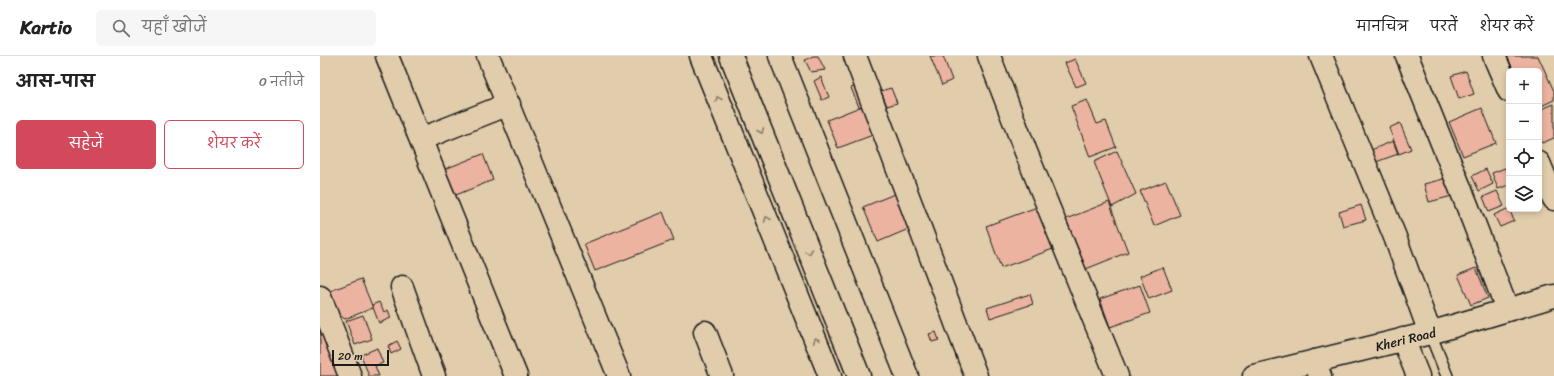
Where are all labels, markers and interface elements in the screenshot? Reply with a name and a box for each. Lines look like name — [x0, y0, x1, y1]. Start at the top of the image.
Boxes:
search box — [96, 10, 376, 46]
text: Kartio — [20, 11, 72, 44]
text: यहाँ खोजें — [142, 14, 206, 40]
text: मानचित्र — [1357, 14, 1408, 39]
text: परतें — [1430, 14, 1457, 39]
text: शेयर करें — [1479, 14, 1534, 39]
icon: search — [110, 17, 132, 39]
text: आस-पास — [16, 66, 95, 96]
map controls — [1506, 68, 1542, 212]
button: + — [1506, 68, 1542, 104]
text: 0 नतीजे — [259, 70, 304, 93]
one-way arrow — [715, 95, 723, 102]
button: − — [1506, 104, 1542, 140]
button: सहेजें — [16, 120, 156, 169]
button: शेयर करें — [164, 120, 304, 169]
one-way arrow — [756, 128, 764, 135]
button: locate — [1506, 140, 1542, 176]
button: layers — [1506, 176, 1542, 212]
one-way arrow — [764, 216, 772, 224]
one-way arrow — [805, 248, 813, 255]
street label: Kheri Road — [1373, 321, 1440, 358]
one-way arrow — [812, 336, 820, 343]
text: 20 m — [338, 347, 363, 366]
scale bar — [332, 348, 389, 367]

